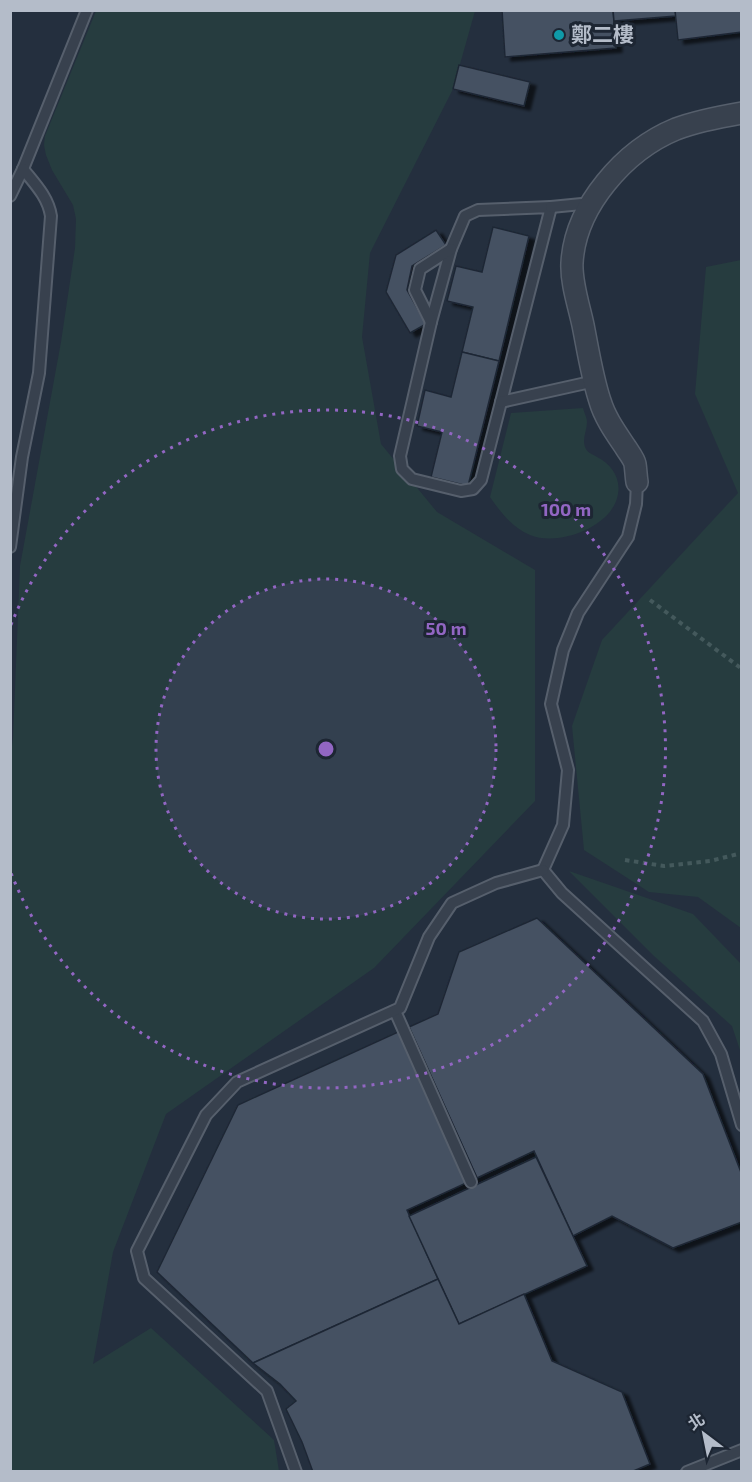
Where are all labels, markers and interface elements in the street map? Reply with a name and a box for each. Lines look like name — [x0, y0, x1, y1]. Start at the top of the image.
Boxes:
place label: 鄭二樓 — [571, 21, 634, 46]
marker: 鄭二樓 — [552, 28, 566, 42]
text: 100 m — [541, 498, 591, 520]
text: 50 m — [425, 617, 467, 639]
centre of rings — [316, 739, 336, 759]
north arrow — [674, 1404, 734, 1464]
text: 北 — [684, 1409, 708, 1433]

